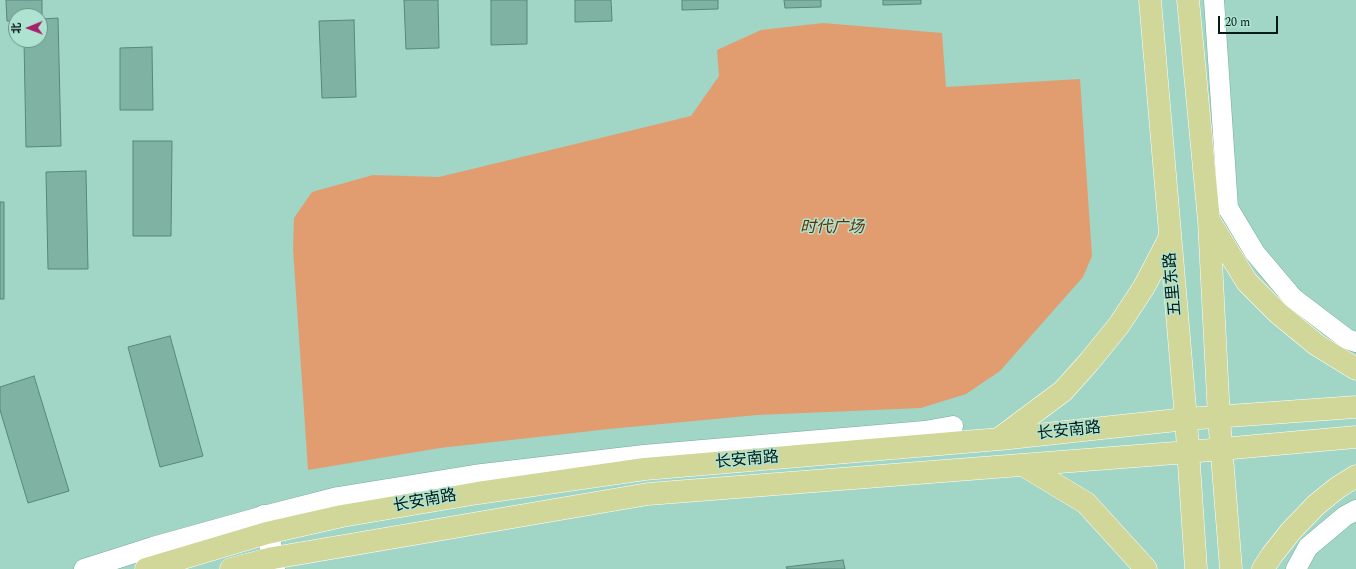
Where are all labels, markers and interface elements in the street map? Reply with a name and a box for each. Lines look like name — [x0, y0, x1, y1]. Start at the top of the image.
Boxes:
north arrow — [8, 8, 48, 48]
scale bar — [1220, 8, 1280, 34]
text: 20 m — [1225, 13, 1250, 32]
text: 北 — [8, 23, 25, 34]
park label: 时代广场 — [800, 219, 864, 239]
street label: 五里东路 — [1162, 251, 1186, 317]
street label: 长安南路 — [1036, 419, 1102, 445]
street label: 长安南路 — [714, 449, 780, 473]
street label: 长安南路 — [392, 487, 458, 517]

